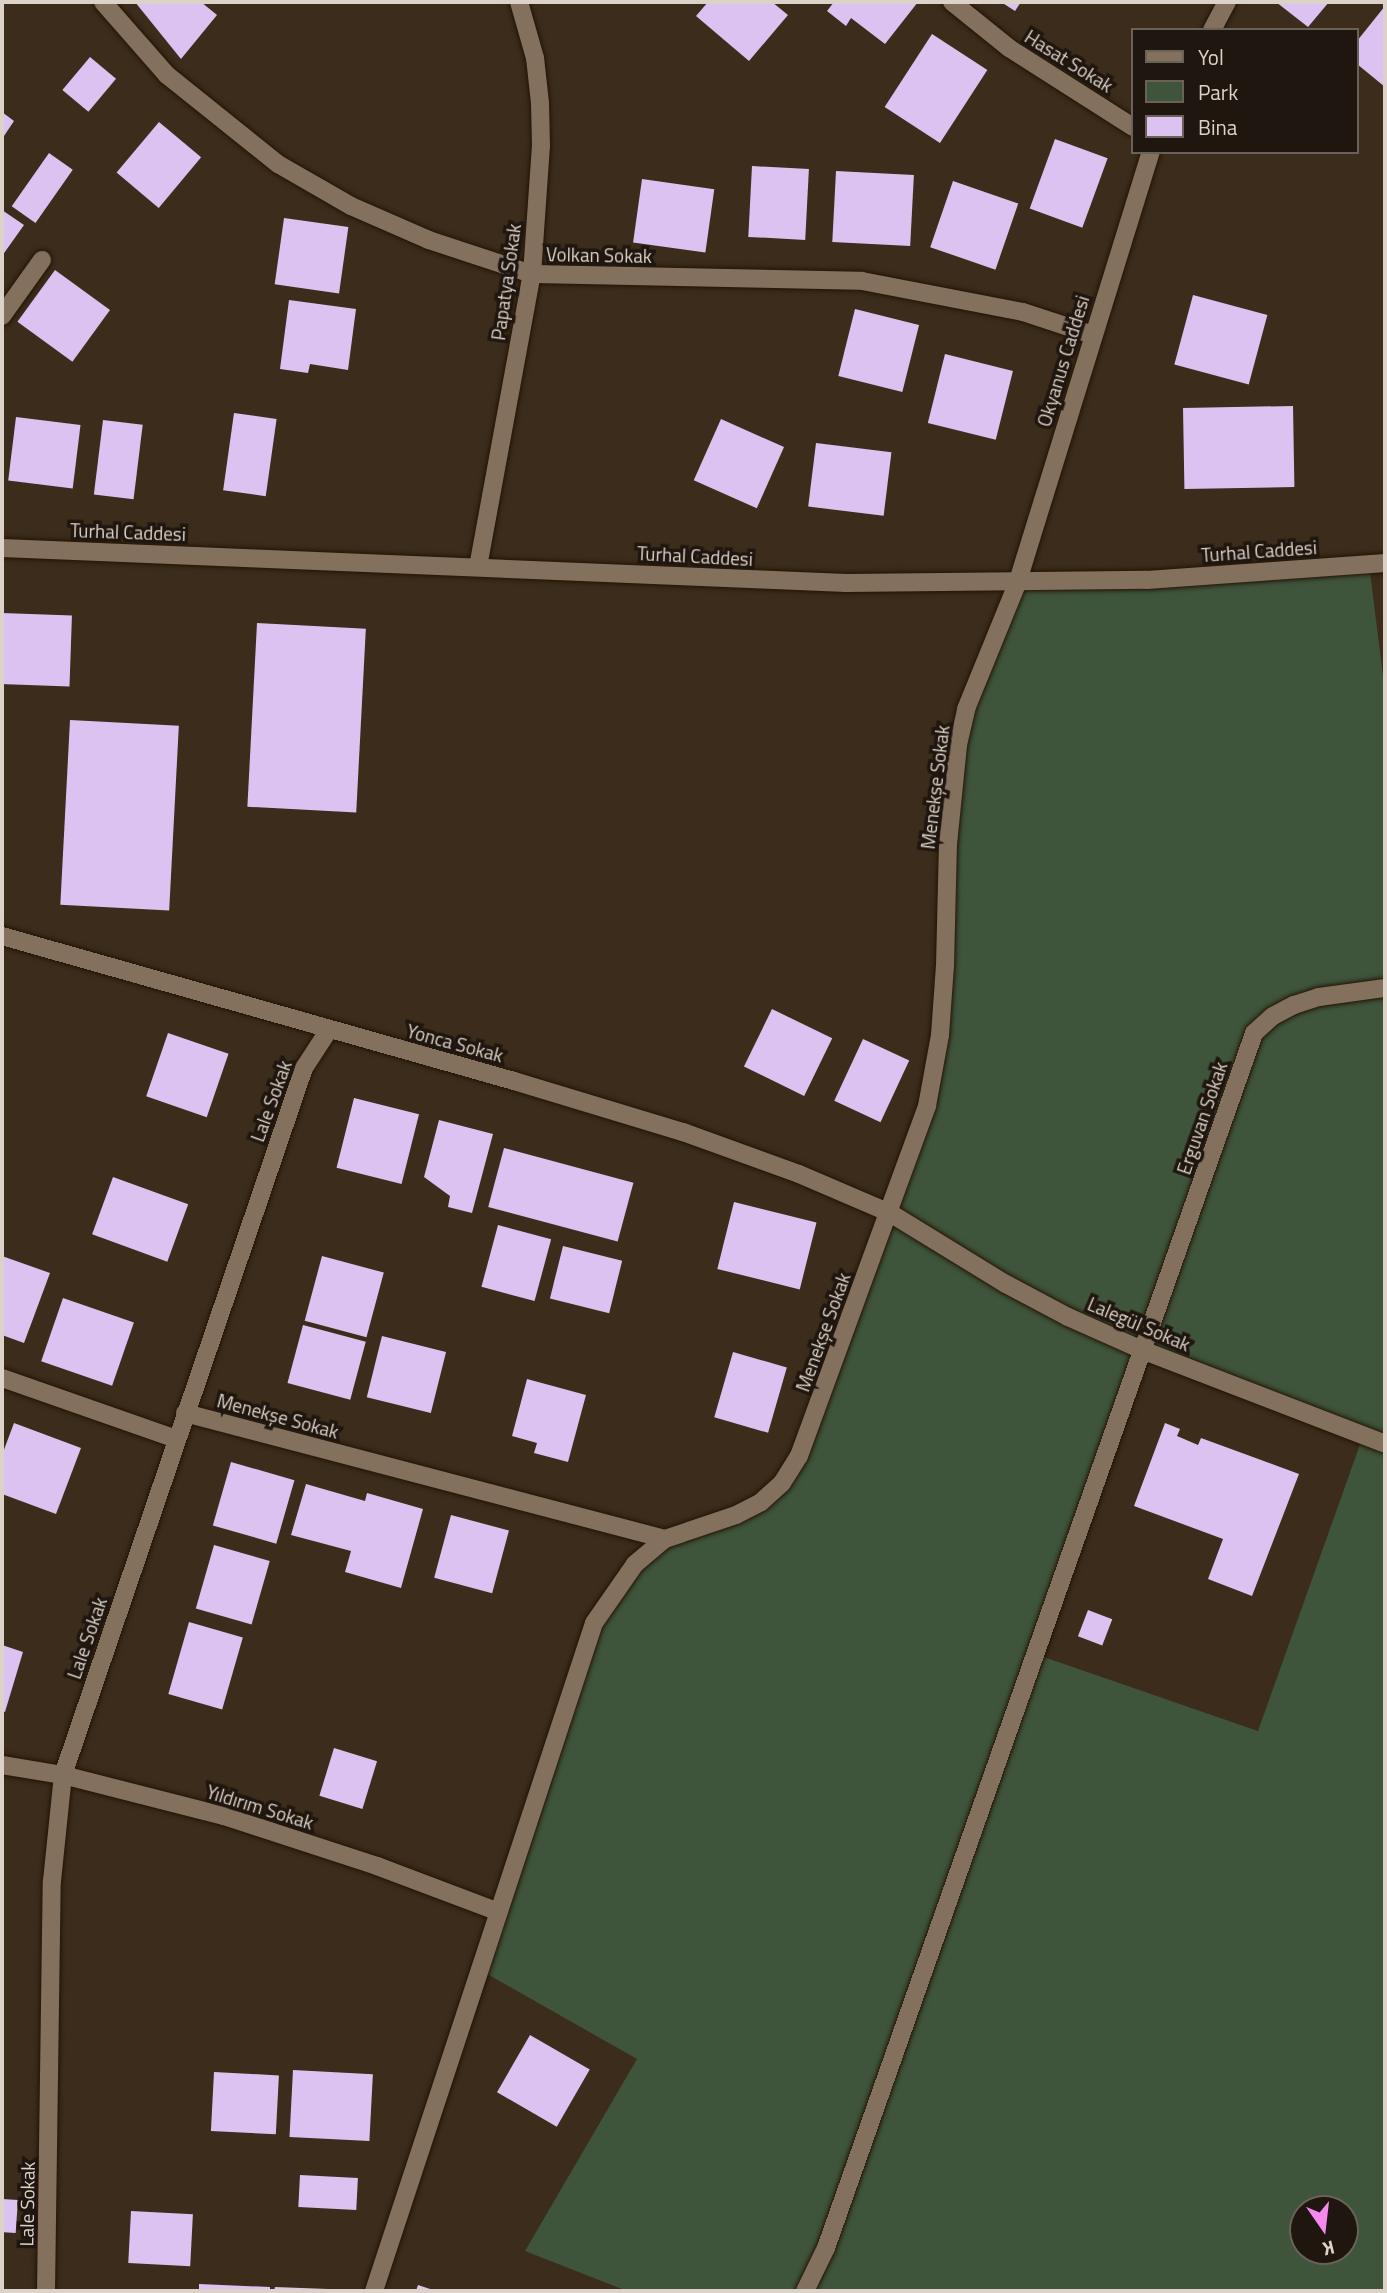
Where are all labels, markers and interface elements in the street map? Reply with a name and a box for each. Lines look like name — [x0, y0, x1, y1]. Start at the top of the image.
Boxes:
street label: Hasat Sokak — [1021, 25, 1117, 97]
legend — [1132, 28, 1359, 154]
text: Yol — [1198, 41, 1224, 73]
text: Park — [1198, 76, 1238, 108]
text: Bina — [1198, 111, 1237, 143]
street label: Papatya Sokak — [487, 222, 525, 342]
street label: Volkan Sokak — [546, 243, 652, 267]
street label: Okyanus Caddesi — [1032, 293, 1094, 429]
street label: Turhal Caddesi — [70, 519, 186, 545]
street label: Turhal Caddesi — [1200, 536, 1318, 566]
street label: Turhal Caddesi — [637, 542, 753, 570]
street label: Menekşe Sokak — [916, 724, 954, 850]
street label: Yonca Sokak — [404, 1019, 506, 1067]
street label: Lale Sokak — [246, 1057, 296, 1145]
street label: Erguvan Sokak — [1172, 1059, 1232, 1177]
street label: Menekşe Sokak — [791, 1269, 855, 1395]
street label: Lalegül Sokak — [1084, 1292, 1194, 1356]
street label: Menekşe Sokak — [215, 1389, 341, 1443]
street label: Lale Sokak — [62, 1594, 112, 1682]
street label: Yıldırım Sokak — [204, 1780, 316, 1834]
street label: Lale Sokak — [15, 2161, 39, 2247]
north arrow — [1289, 2195, 1359, 2265]
text: K — [1320, 2233, 1338, 2264]

